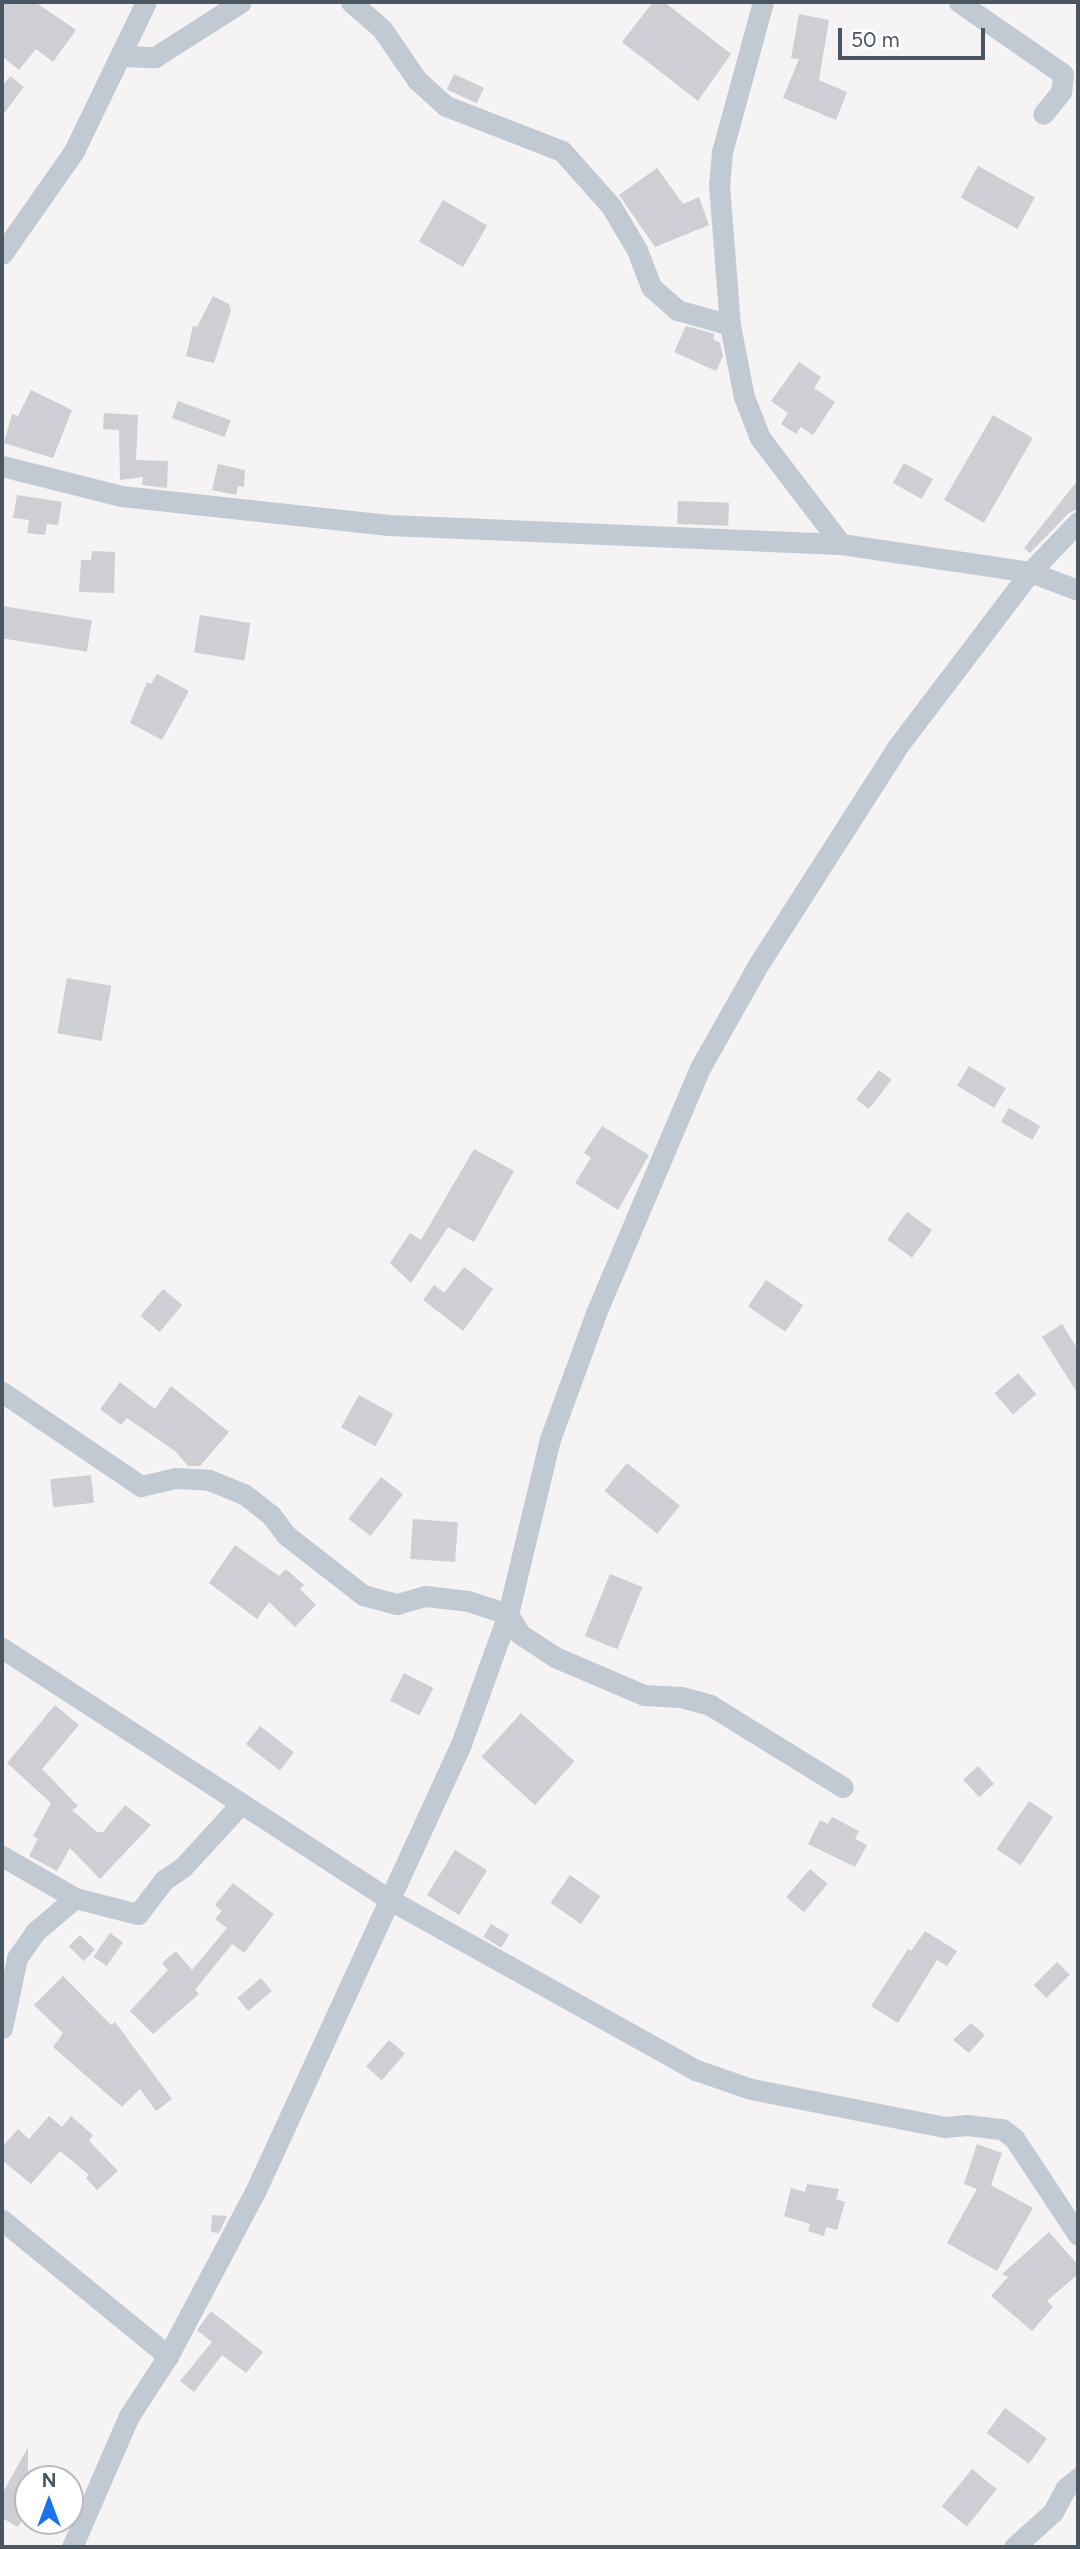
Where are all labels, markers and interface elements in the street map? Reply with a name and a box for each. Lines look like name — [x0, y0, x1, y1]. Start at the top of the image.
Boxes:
scale bar — [842, 14, 989, 58]
text: 50 m — [851, 27, 900, 52]
north arrow — [14, 2465, 84, 2535]
text: N — [42, 2469, 56, 2492]

